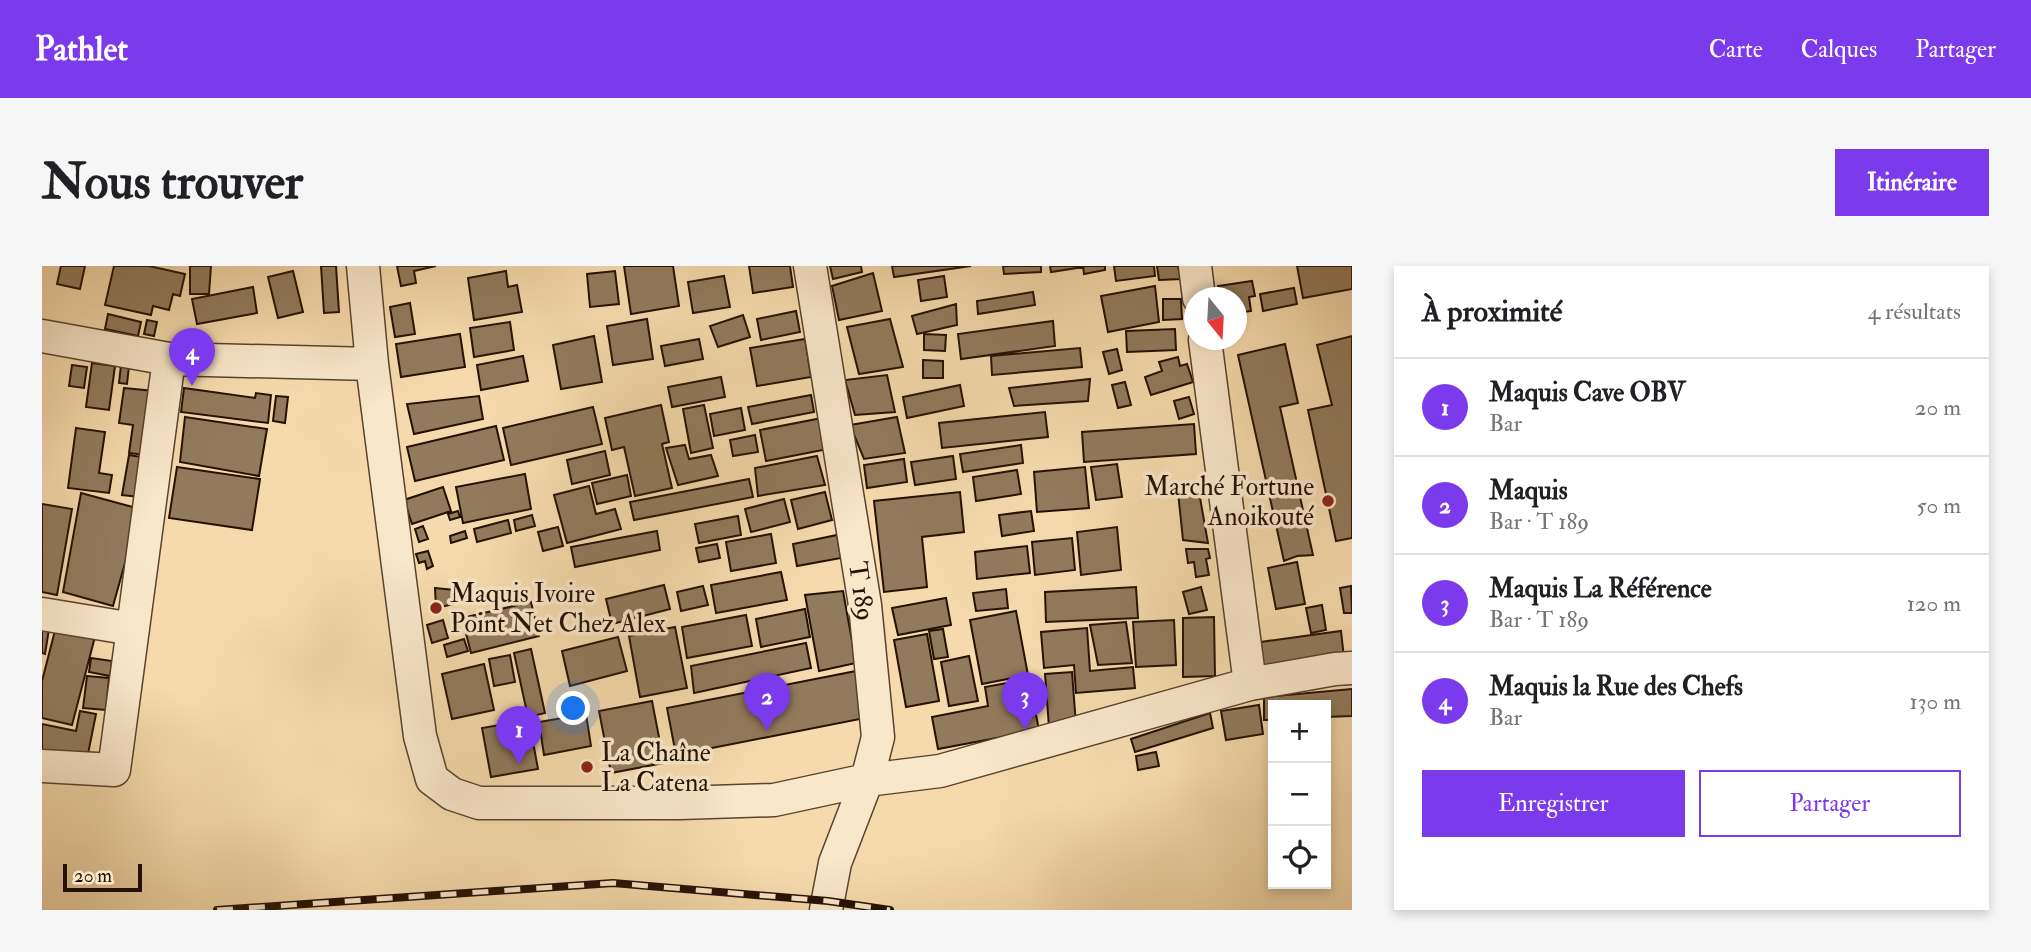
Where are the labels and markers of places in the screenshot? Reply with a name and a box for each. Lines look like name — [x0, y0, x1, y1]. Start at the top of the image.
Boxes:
pin: 4 — [169, 328, 215, 386]
place label: Marché Fortune Anoikouté — [1144, 471, 1314, 533]
marker: Marché Fortune Anoikouté — [1320, 493, 1336, 509]
place label: Maquis Ivoire Point Net Chez Alex — [450, 578, 666, 640]
marker: Maquis Ivoire Point Net Chez Alex — [428, 600, 444, 616]
pin: 3 — [1002, 672, 1048, 730]
pin: 2 — [744, 673, 790, 731]
pin: 1 — [496, 706, 542, 764]
place label: La Chaîne La Catena — [601, 737, 711, 799]
marker: La Chaîne La Catena — [579, 759, 595, 775]

